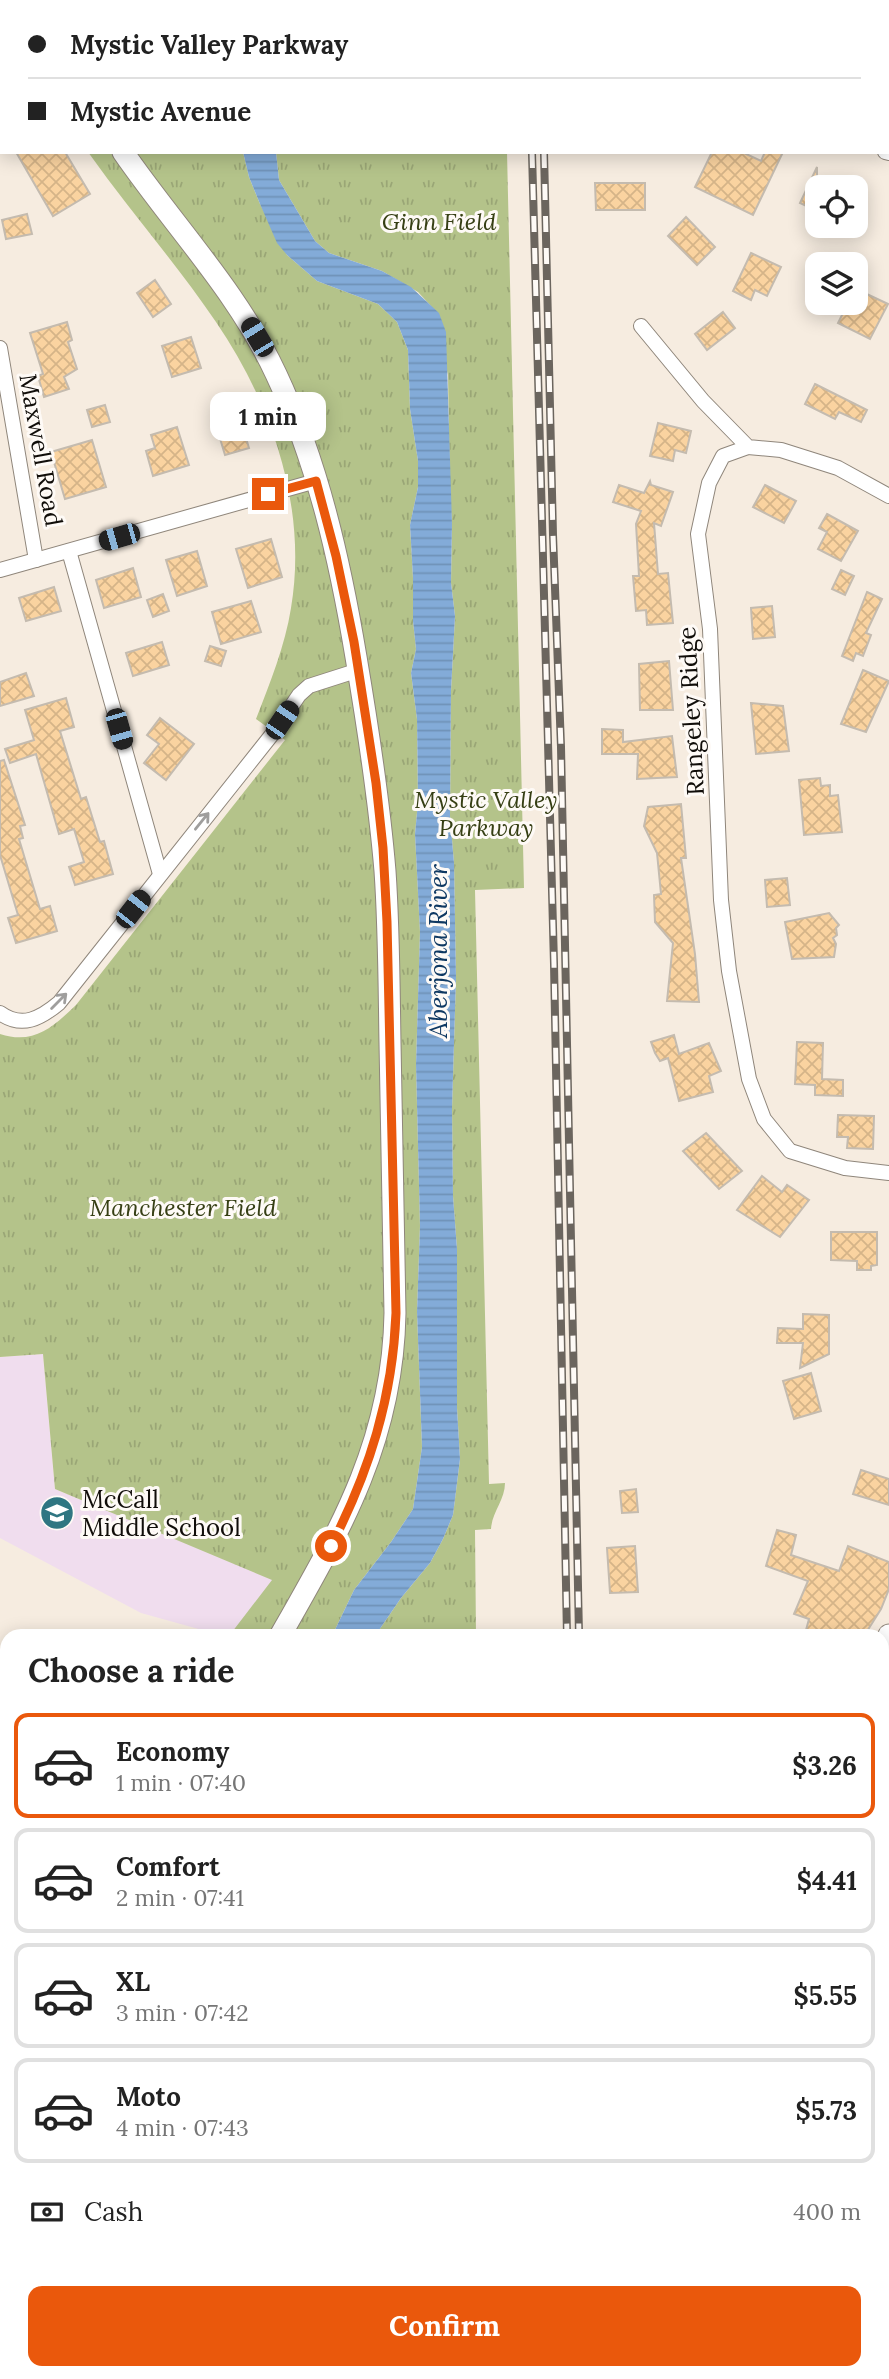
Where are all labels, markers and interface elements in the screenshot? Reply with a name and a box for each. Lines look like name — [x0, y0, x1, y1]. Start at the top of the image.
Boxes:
text: Mystic Valley Parkway — [70, 28, 348, 61]
text: Mystic Avenue — [70, 95, 251, 128]
map controls — [805, 175, 868, 315]
button: locate — [805, 175, 868, 238]
park label: Ginn Field — [382, 206, 497, 237]
button: layers — [805, 252, 868, 315]
car — [238, 314, 277, 360]
street label: Maxwell Road — [12, 371, 70, 529]
callout: 1 min — [210, 392, 326, 442]
text: 1 min — [239, 402, 297, 431]
route end — [252, 478, 284, 510]
car — [96, 521, 143, 553]
street label: Rangeley Ridge — [671, 626, 711, 796]
car — [262, 697, 303, 743]
car — [104, 706, 135, 752]
park label: Mystic Valley Parkway — [414, 784, 558, 843]
one-way arrow — [195, 813, 210, 831]
water label: Aberjona River — [421, 864, 454, 1039]
car — [112, 886, 155, 932]
one-way arrow — [51, 993, 68, 1010]
park label: Manchester Field — [90, 1192, 277, 1223]
place label: McCall Middle School — [82, 1484, 241, 1543]
school or university icon: McCall Middle School — [38, 1494, 76, 1532]
route start — [315, 1530, 347, 1562]
text: Choose a ride — [28, 1650, 235, 1691]
icon: car — [32, 1734, 95, 1797]
text: Economy — [116, 1735, 229, 1768]
text: $3.26 — [792, 1749, 857, 1782]
text: 1 min · 07:40 — [116, 1768, 246, 1797]
icon: car — [32, 1849, 95, 1912]
text: Comfort — [116, 1850, 220, 1883]
text: $4.41 — [797, 1864, 857, 1897]
text: 2 min · 07:41 — [116, 1883, 244, 1912]
icon: car — [32, 1964, 95, 2027]
text: XL — [116, 1965, 150, 1998]
text: $5.55 — [794, 1979, 857, 2012]
text: 3 min · 07:42 — [116, 1998, 249, 2027]
icon: car — [32, 2079, 95, 2142]
text: Moto — [116, 2080, 181, 2113]
text: $5.73 — [796, 2094, 857, 2127]
text: 4 min · 07:43 — [116, 2113, 249, 2142]
icon: cash — [28, 2193, 66, 2231]
text: Cash — [84, 2195, 143, 2228]
text: 400 m — [793, 2197, 861, 2226]
button: Confirm — [28, 2286, 861, 2366]

